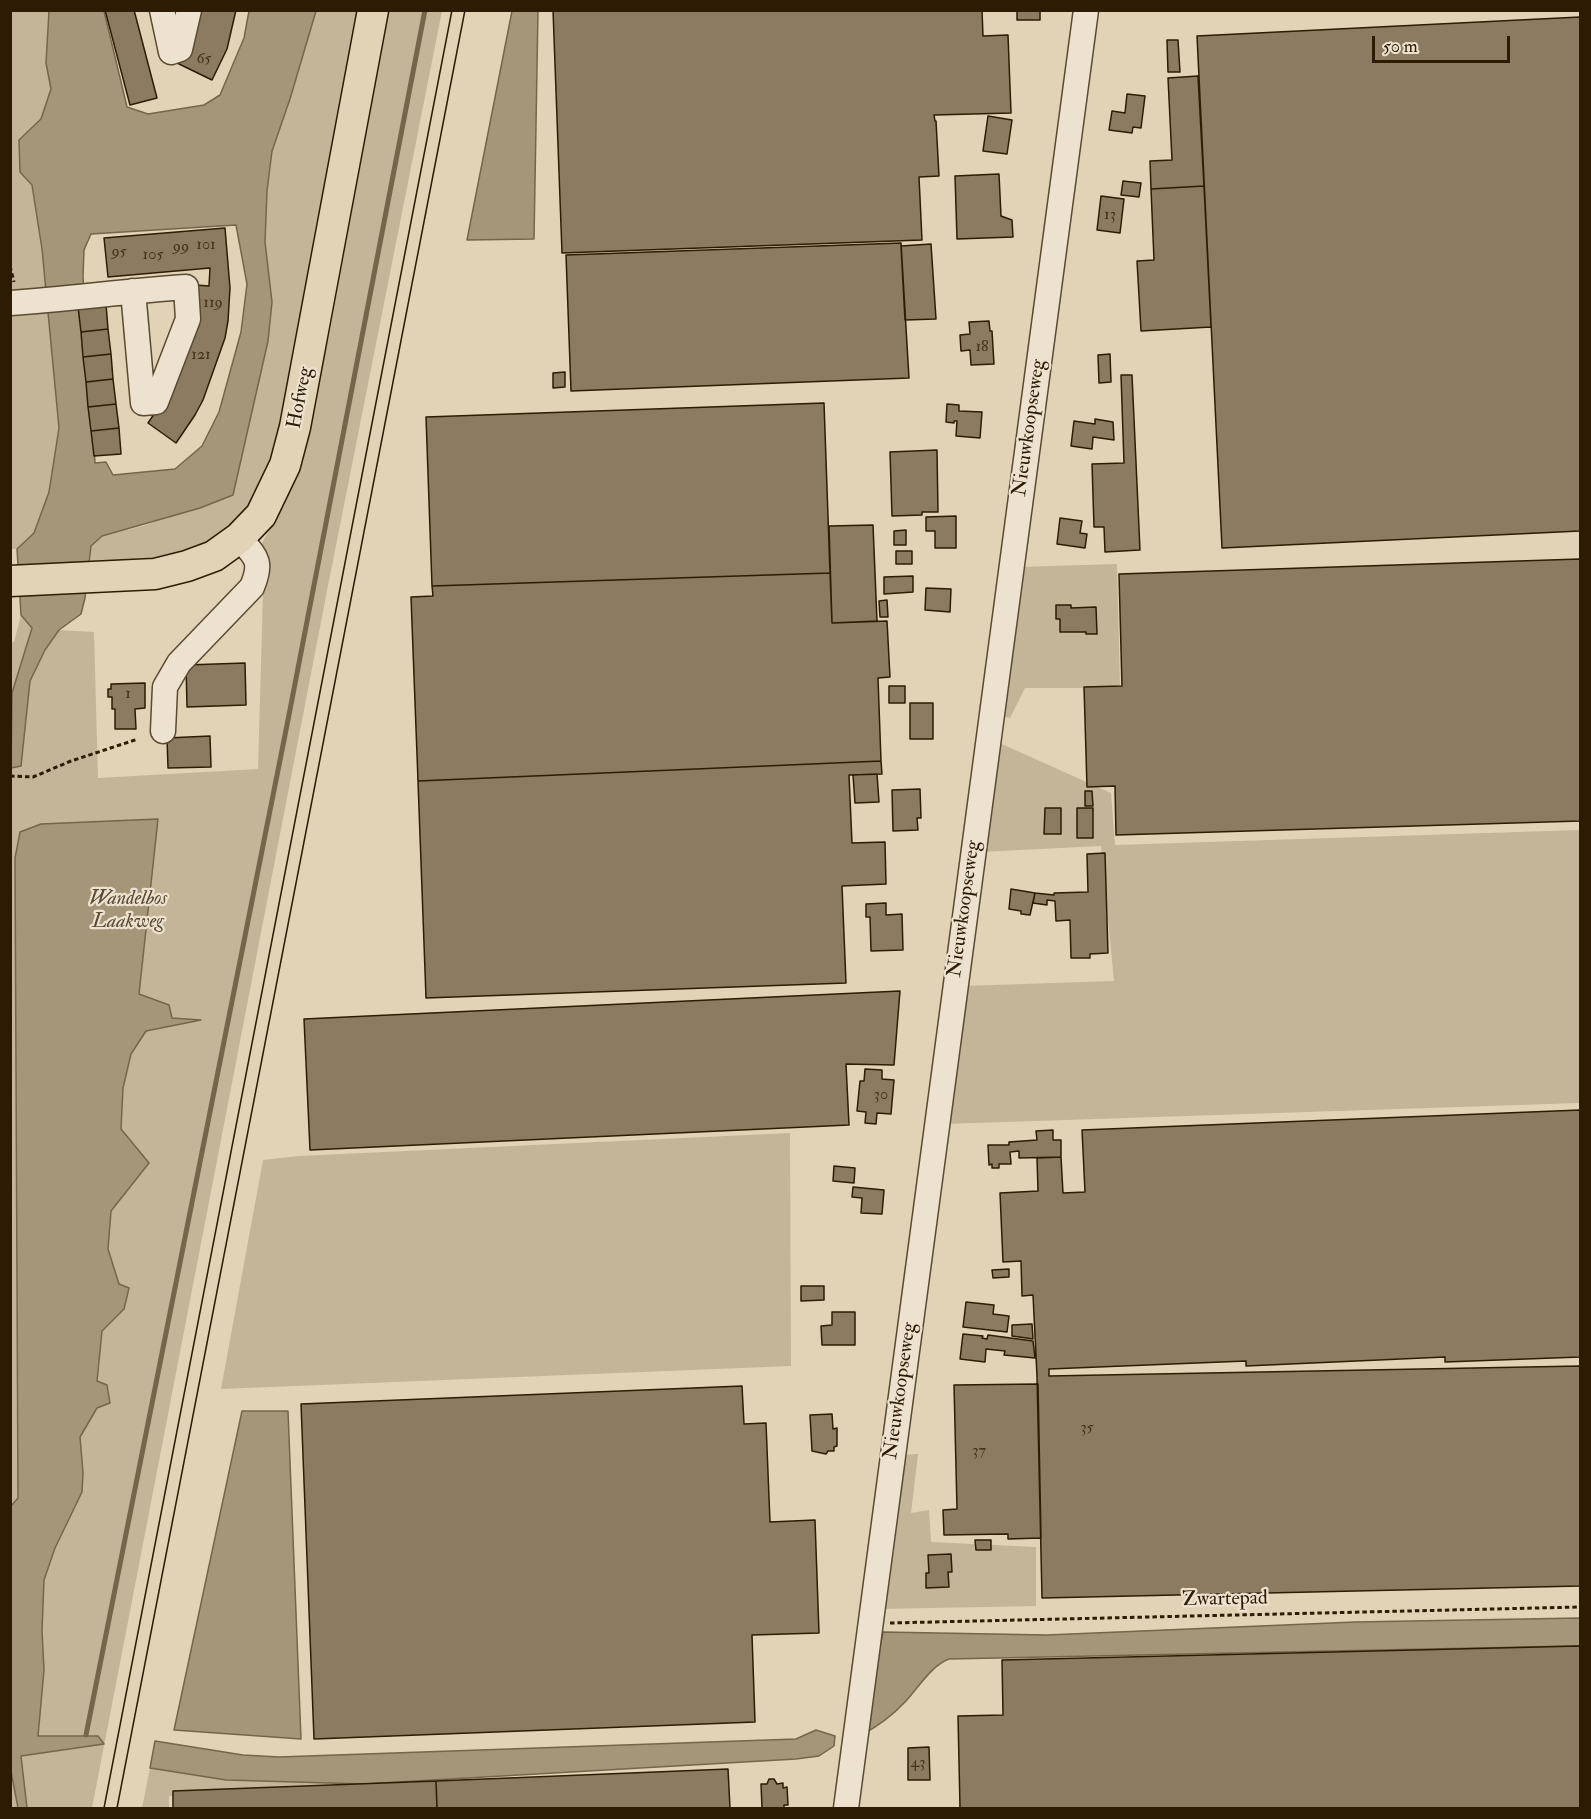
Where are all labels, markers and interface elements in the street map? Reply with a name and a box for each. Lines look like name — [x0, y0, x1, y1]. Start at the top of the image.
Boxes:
scale bar — [1375, 24, 1513, 62]
text: 50 m — [1383, 35, 1418, 58]
house number: 65 — [196, 50, 212, 70]
house number: 13 — [1104, 206, 1116, 226]
house number: 101 — [196, 236, 216, 256]
house number: 99 — [173, 238, 189, 258]
house number: 95 — [111, 243, 127, 263]
house number: 105 — [143, 246, 163, 266]
house number: 119 — [203, 294, 223, 314]
house number: 18 — [975, 338, 989, 358]
house number: 121 — [191, 346, 211, 366]
street label: Nieuwkoopseweg — [1009, 358, 1051, 498]
street label: Hofweg — [283, 365, 319, 431]
house number: 1 — [125, 685, 131, 705]
street label: Nieuwkoopseweg — [944, 839, 986, 979]
park label: Wandelbos Laakweg — [89, 888, 167, 935]
house number: 30 — [874, 1086, 888, 1106]
street label: Nieuwkoopseweg — [880, 1321, 922, 1461]
house number: 35 — [1080, 1419, 1094, 1439]
house number: 37 — [972, 1442, 986, 1462]
street label: Zwartepad — [1182, 1587, 1268, 1613]
house number: 43 — [911, 1754, 925, 1774]

